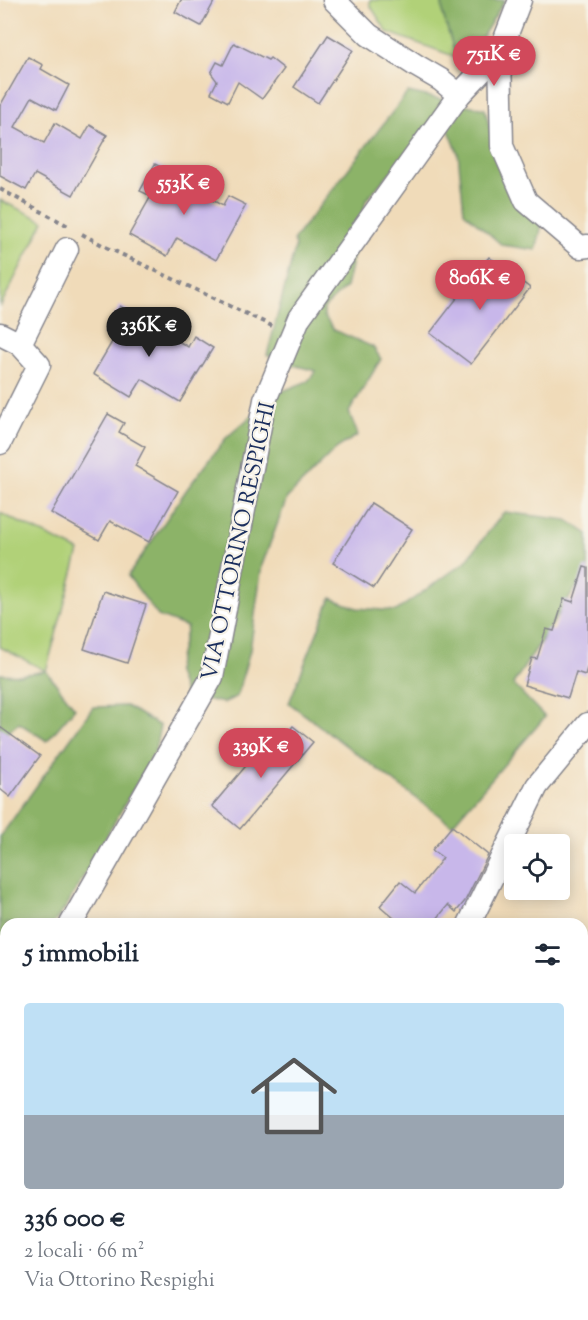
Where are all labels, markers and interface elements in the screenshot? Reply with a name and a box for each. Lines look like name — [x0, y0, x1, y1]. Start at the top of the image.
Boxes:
pin: 751K € — [445, 36, 543, 87]
text: 751K € — [467, 41, 521, 70]
pin: 553K € — [135, 165, 233, 216]
text: 553K € — [158, 170, 210, 199]
pin: 806K € — [431, 260, 529, 311]
text: 806K € — [449, 265, 511, 294]
pin: 336K € — [100, 307, 198, 358]
text: 336K € — [121, 312, 177, 341]
street label: VIA OTTORINO RESPIGHI — [195, 399, 285, 684]
pin: 339K € — [212, 728, 310, 779]
text: 339K € — [233, 733, 289, 762]
map controls — [504, 834, 570, 900]
button: locate — [504, 834, 570, 900]
text: 5 immobili — [24, 936, 139, 973]
icon: filters — [531, 938, 564, 971]
icon: home — [240, 1042, 348, 1150]
text: 336 000 € — [24, 1201, 126, 1238]
text: 2 locali · 66 m² — [24, 1238, 144, 1267]
text: Via Ottorino Respighi — [24, 1267, 215, 1296]

